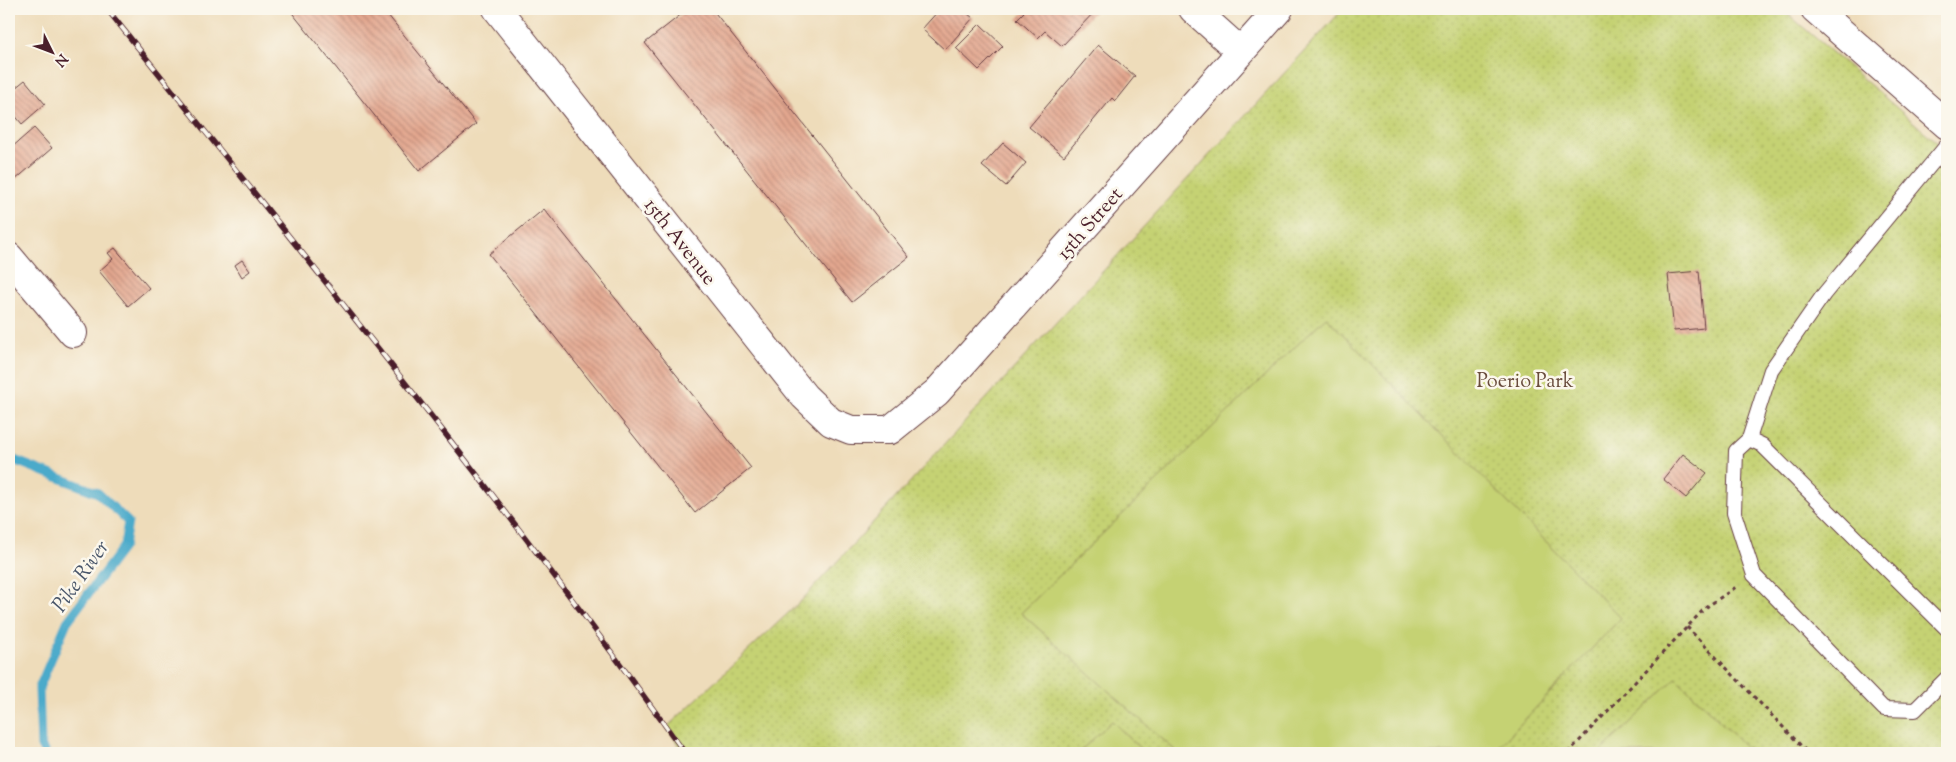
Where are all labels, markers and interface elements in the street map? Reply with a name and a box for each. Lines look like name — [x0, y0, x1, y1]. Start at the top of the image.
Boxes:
north arrow — [28, 28, 78, 78]
text: N — [49, 49, 71, 70]
street label: 15th Street — [1051, 182, 1131, 267]
street label: 15th Avenue — [636, 193, 722, 292]
park label: Poerio Park — [1476, 368, 1574, 397]
water label: Pike River — [46, 534, 118, 619]

